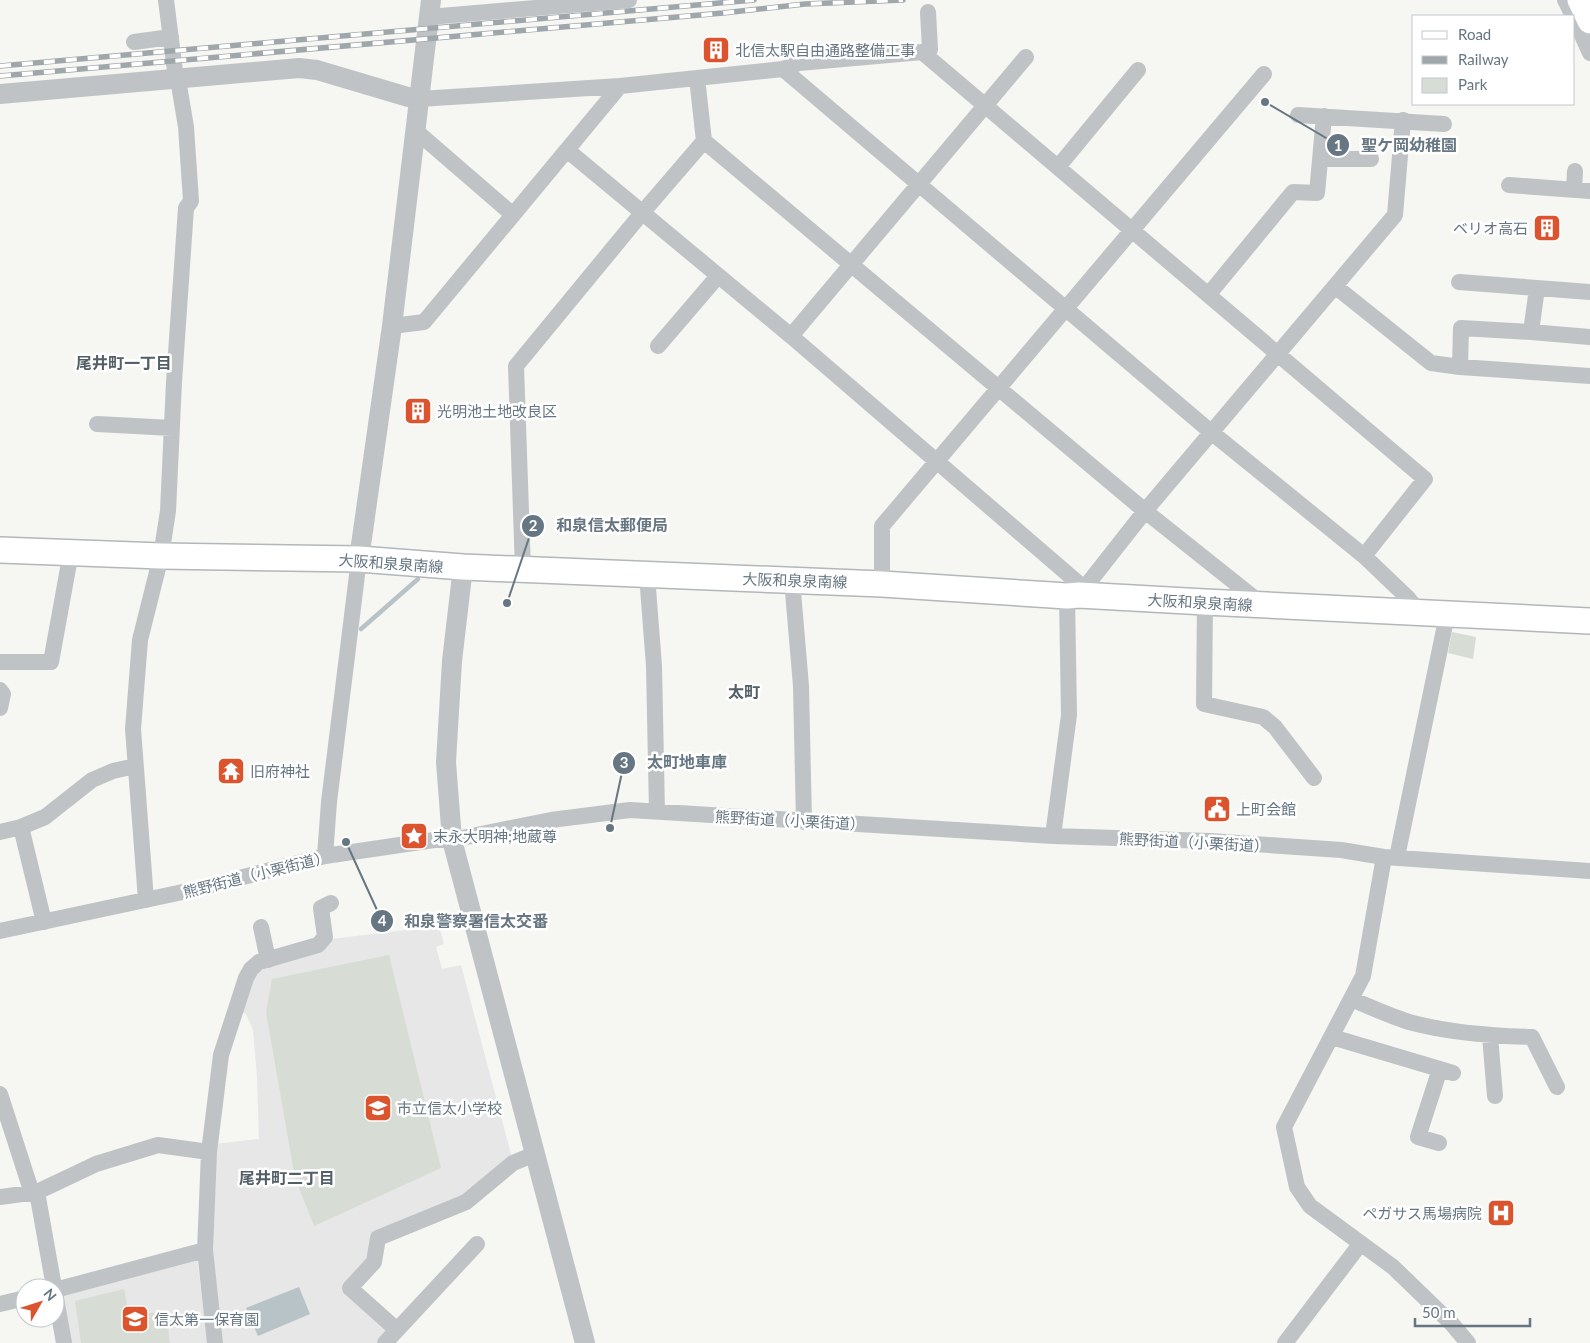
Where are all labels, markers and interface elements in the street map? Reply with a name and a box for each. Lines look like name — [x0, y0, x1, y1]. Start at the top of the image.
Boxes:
legend — [1412, 15, 1575, 105]
text: Road — [1458, 25, 1491, 43]
building icon: 北信太駅自由通路整備工事 — [701, 35, 731, 65]
place label: 北信太駅自由通路整備工事 — [735, 41, 915, 59]
text: Railway — [1458, 50, 1509, 68]
text: Park — [1458, 75, 1488, 93]
callout: 聖ケ岡幼稚園 — [1326, 130, 1467, 161]
text: 聖ケ岡幼稚園 — [1361, 135, 1457, 154]
text: 1 — [1334, 136, 1342, 154]
building icon: ベリオ高石 — [1532, 213, 1562, 243]
place label: ベリオ高石 — [1453, 219, 1528, 237]
district label: 尾井町一丁目 — [76, 353, 172, 372]
building icon: 光明池土地改良区 — [403, 396, 433, 426]
place label: 光明池土地改良区 — [437, 402, 557, 420]
callout: 和泉信太郵便局 — [521, 510, 678, 541]
text: 和泉信太郵便局 — [556, 515, 668, 534]
text: 2 — [529, 516, 538, 534]
street label: 大阪和泉泉南線 — [338, 550, 444, 576]
street label: 大阪和泉泉南線 — [742, 569, 848, 591]
street label: 大阪和泉泉南線 — [1147, 590, 1253, 614]
district label: 太町 — [728, 682, 760, 701]
callout: 太町地車庫 — [612, 747, 737, 778]
text: 太町地車庫 — [647, 752, 727, 771]
text: 3 — [620, 753, 628, 771]
temple icon: 旧府神社 — [216, 756, 246, 786]
place label: 旧府神社 — [250, 762, 310, 780]
public building icon: 上町会館 — [1202, 794, 1232, 824]
place label: 上町会館 — [1236, 800, 1296, 818]
street label: 熊野街道（小栗街道） — [715, 807, 865, 833]
place icon: 末永大明神;地蔵尊 — [399, 821, 429, 851]
place label: 末永大明神;地蔵尊 — [433, 827, 557, 845]
street label: 熊野街道（小栗街道） — [1119, 829, 1269, 855]
street label: 熊野街道（小栗街道） — [181, 847, 331, 901]
callout: 和泉警察署信太交番 — [369, 906, 558, 937]
text: 4 — [378, 911, 387, 929]
text: 和泉警察署信太交番 — [404, 911, 548, 930]
school or university icon: 市立信太小学校 — [363, 1093, 393, 1123]
place label: 市立信太小学校 — [397, 1099, 502, 1117]
district label: 尾井町二丁目 — [239, 1168, 335, 1187]
hospital icon: ペガサス馬場病院 — [1486, 1198, 1516, 1228]
place label: ペガサス馬場病院 — [1362, 1204, 1482, 1222]
north arrow — [15, 1278, 65, 1328]
text: N — [40, 1285, 60, 1304]
scale bar — [1415, 1296, 1530, 1328]
text: 50 m — [1422, 1303, 1456, 1321]
school or university icon: 信太第一保育園 — [120, 1304, 150, 1334]
place label: 信太第一保育園 — [154, 1310, 259, 1328]

